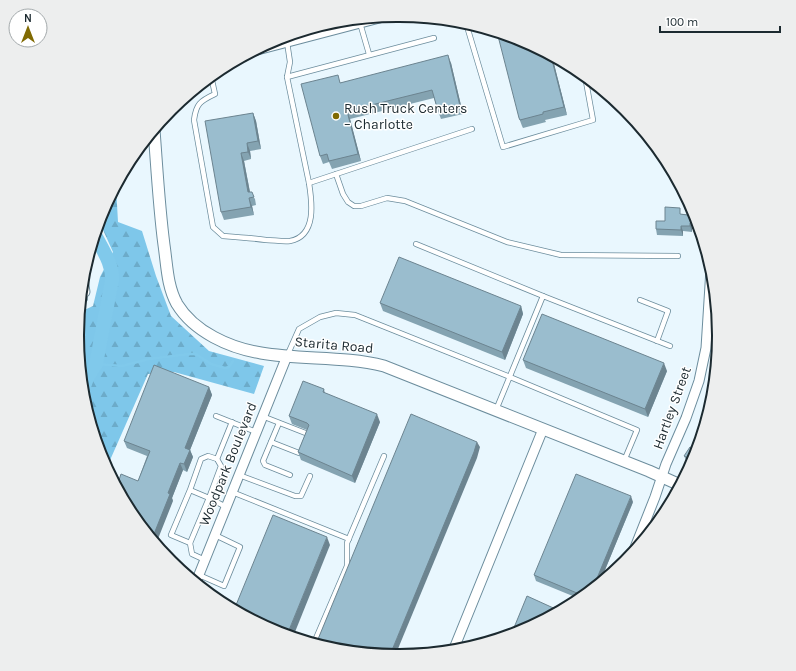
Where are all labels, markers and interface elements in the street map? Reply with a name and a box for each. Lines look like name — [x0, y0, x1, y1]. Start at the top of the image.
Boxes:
north arrow — [8, 8, 48, 48]
scale bar — [660, 8, 780, 34]
text: N — [24, 12, 32, 25]
text: 100 m — [666, 15, 698, 29]
place label: Rush Truck Centers – Charlotte — [344, 100, 467, 133]
marker: Rush Truck Centers – Charlotte — [331, 111, 341, 121]
street label: Starita Road — [294, 333, 374, 357]
street label: Hartley Street — [649, 364, 695, 452]
street label: Woodpark Boulevard — [195, 400, 261, 528]

